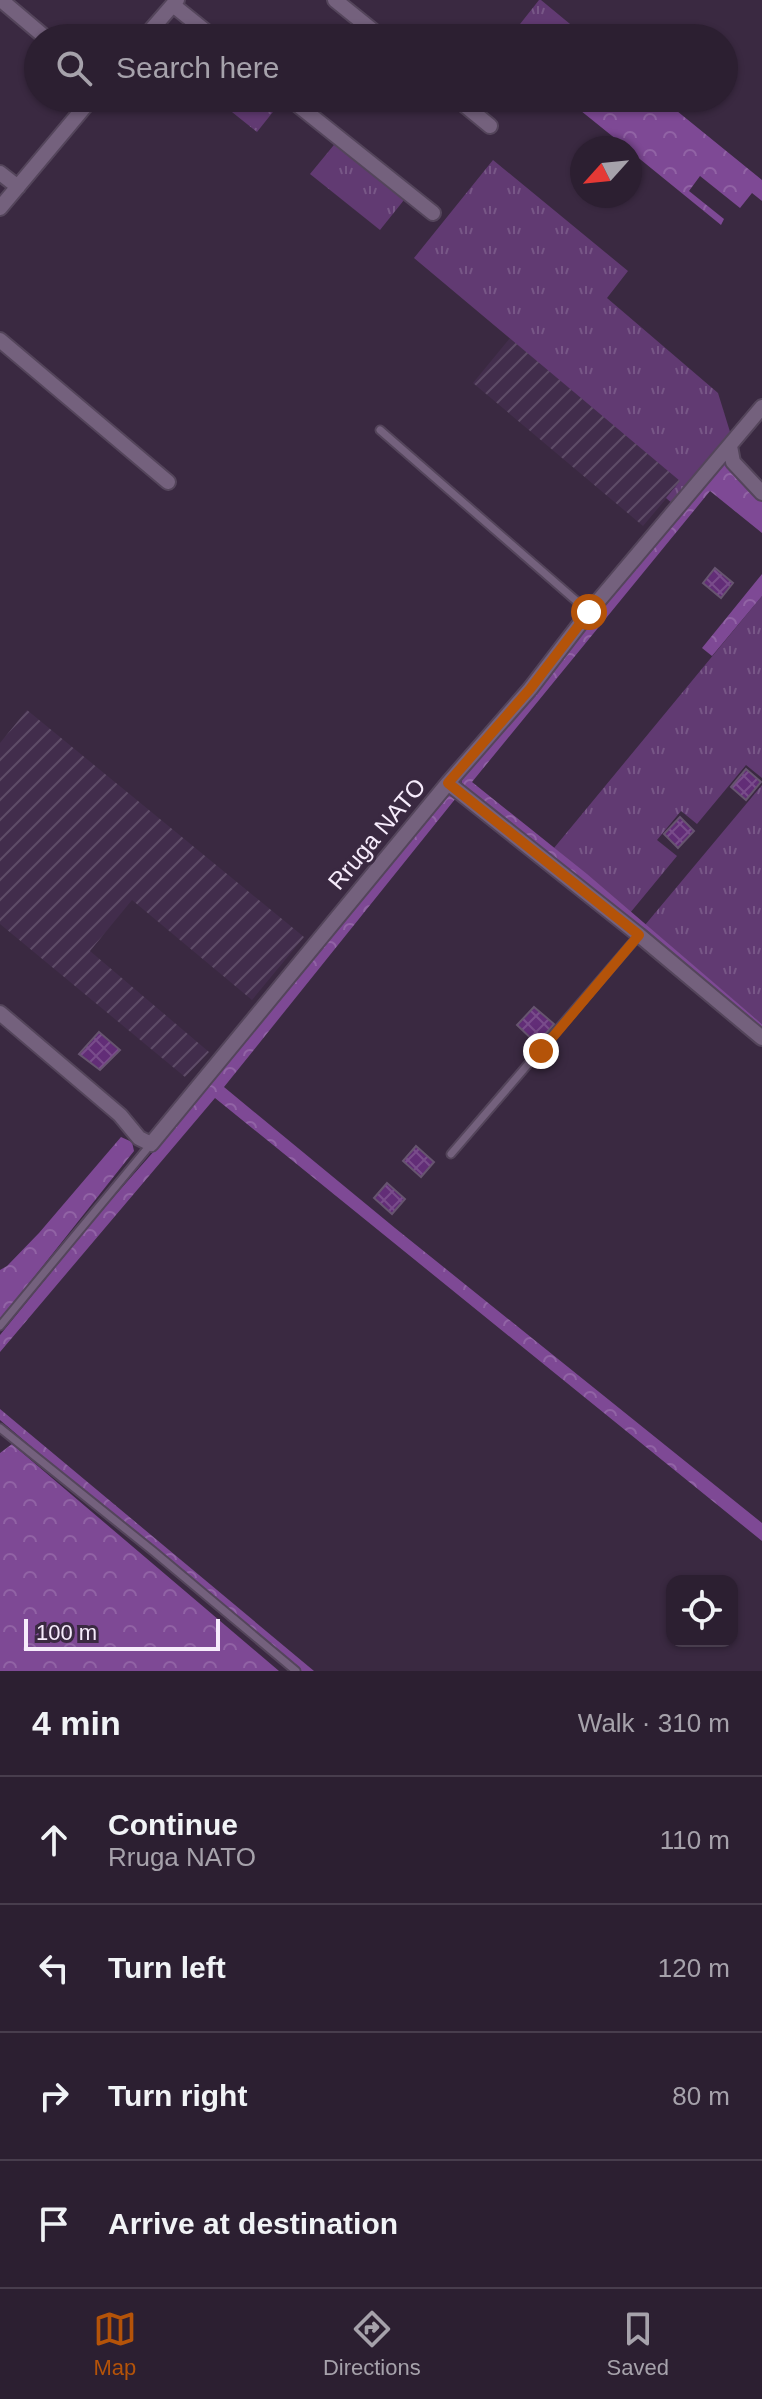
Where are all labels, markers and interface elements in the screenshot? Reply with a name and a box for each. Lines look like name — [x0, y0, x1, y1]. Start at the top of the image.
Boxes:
search box — [24, 24, 738, 112]
icon: search — [52, 46, 96, 90]
text: Search here — [116, 51, 279, 84]
north arrow — [570, 136, 642, 208]
route start — [571, 594, 607, 630]
street label: Rruga NATO — [322, 773, 431, 895]
route end — [523, 1033, 559, 1069]
map controls — [666, 1575, 738, 1647]
button: locate — [666, 1575, 738, 1647]
scale bar — [24, 1615, 220, 1651]
text: 100 m — [36, 1620, 97, 1645]
text: 4 min — [32, 1704, 121, 1742]
text: Walk · 310 m — [578, 1708, 730, 1738]
text: Continue — [108, 1808, 238, 1841]
icon: ahead — [32, 1818, 76, 1862]
text: 110 m — [660, 1825, 730, 1855]
text: Rruga NATO — [108, 1842, 256, 1872]
icon: left — [32, 1946, 76, 1990]
text: Turn left — [108, 1951, 226, 1984]
text: 120 m — [658, 1953, 730, 1983]
icon: right — [32, 2074, 76, 2118]
text: Turn right — [108, 2079, 247, 2112]
text: 80 m — [672, 2081, 730, 2111]
icon: arrive — [32, 2202, 76, 2246]
text: Arrive at destination — [108, 2207, 398, 2240]
tab: Map — [93, 2307, 137, 2381]
tab: Directions — [323, 2307, 421, 2381]
tab: Saved — [607, 2307, 669, 2381]

